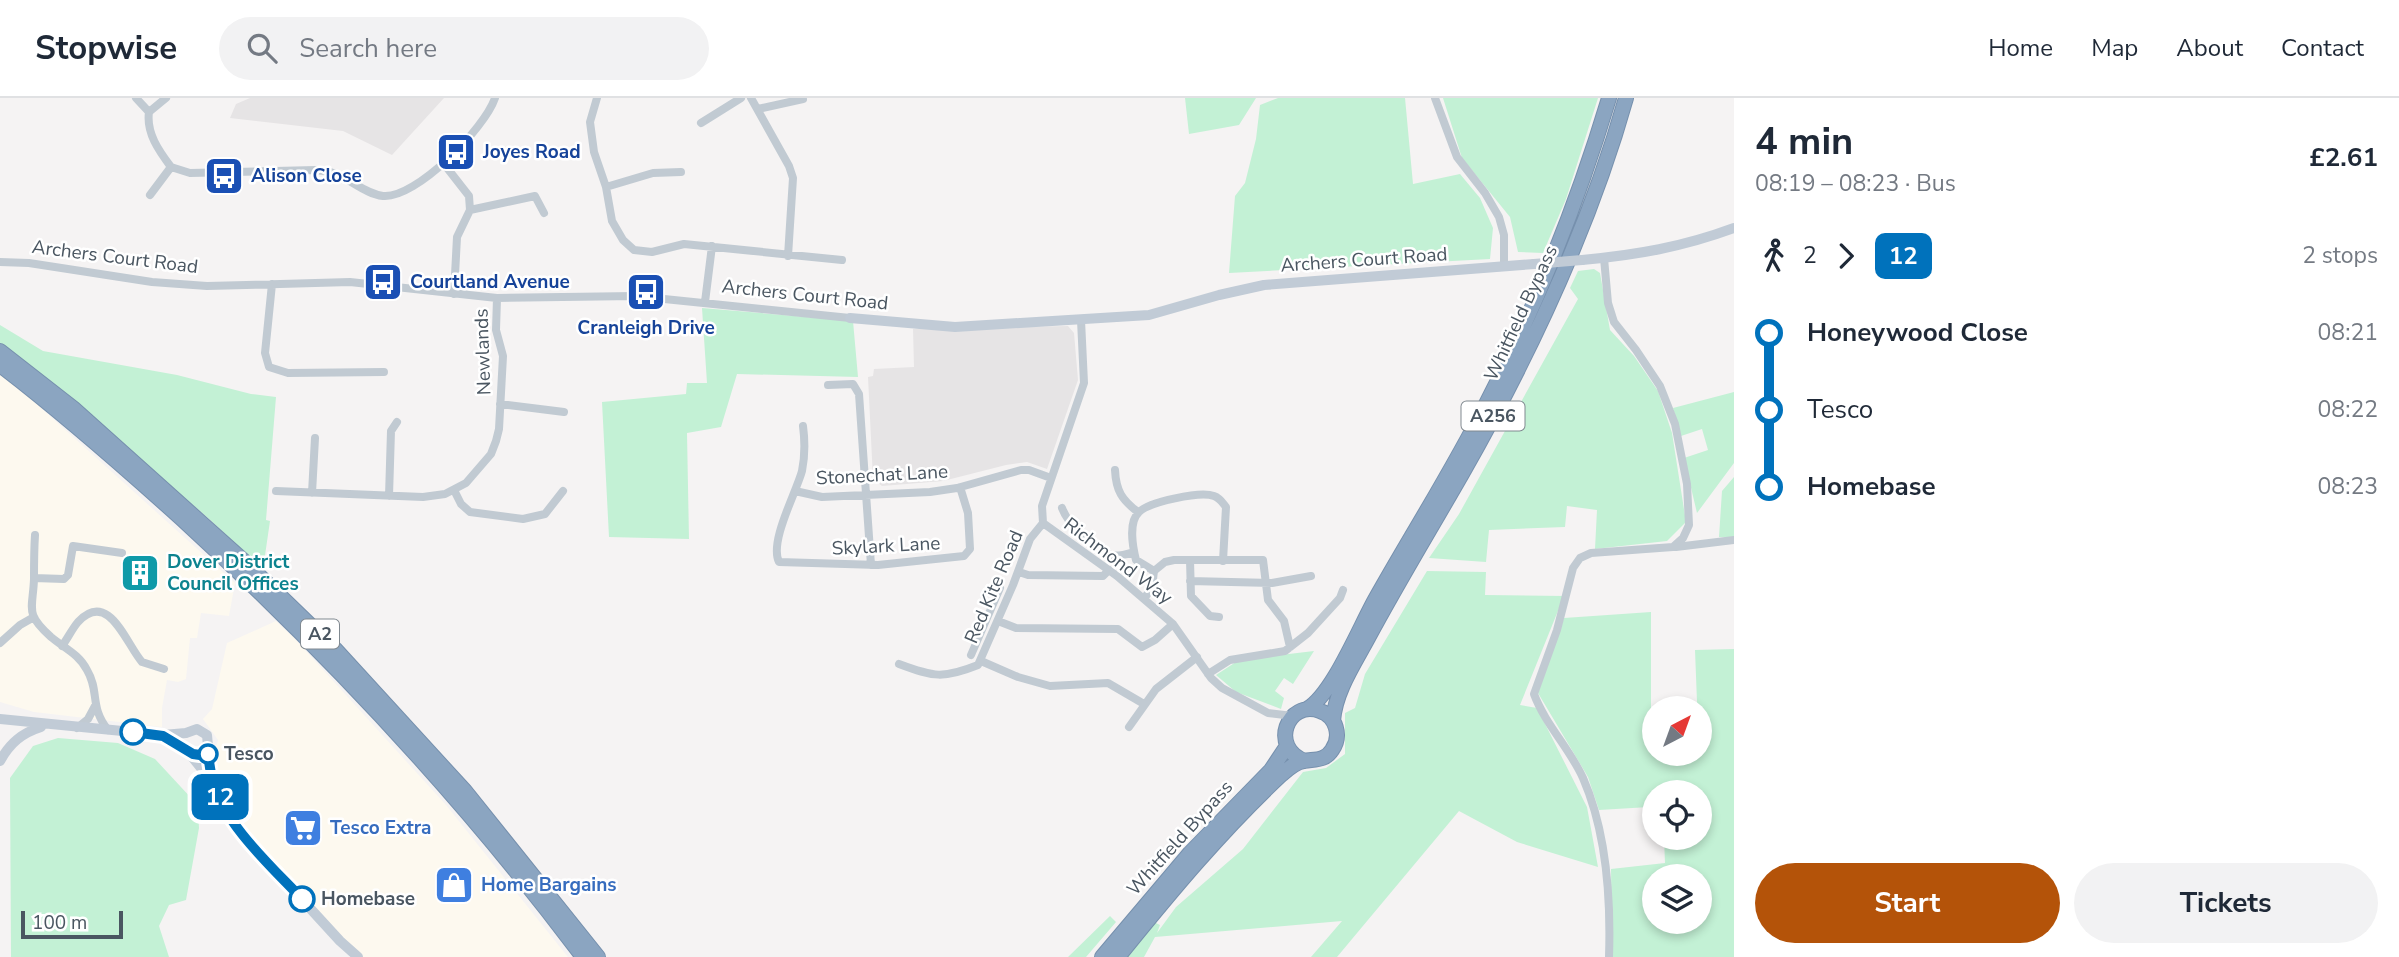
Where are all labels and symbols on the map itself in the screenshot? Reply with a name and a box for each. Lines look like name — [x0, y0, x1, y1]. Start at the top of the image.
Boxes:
bus stop icon: Joyes Road — [435, 131, 477, 173]
place label: Joyes Road — [482, 139, 581, 165]
bus stop icon: Alison Close — [203, 155, 245, 197]
place label: Alison Close — [251, 163, 362, 189]
street label: Archers Court Road — [30, 234, 200, 280]
street label: Archers Court Road — [1280, 241, 1448, 279]
street label: Whitfield Bypass — [1478, 241, 1564, 385]
bus stop icon: Courtland Avenue — [362, 261, 404, 303]
place label: Courtland Avenue — [410, 269, 570, 295]
bus stop icon: Cranleigh Drive — [625, 271, 667, 313]
street label: Archers Court Road — [720, 273, 890, 317]
street label: Newlands — [468, 308, 498, 396]
place label: Cranleigh Drive — [577, 315, 715, 341]
road number: A256 — [1462, 402, 1524, 430]
street label: Stonechat Lane — [815, 459, 949, 491]
street label: Richmond Way — [1058, 512, 1178, 611]
street label: Red Kite Road — [958, 526, 1030, 648]
street label: Skylark Lane — [831, 530, 941, 562]
place label: Dover District Council Offices — [167, 549, 299, 597]
building icon: Dover District Council Offices — [119, 552, 161, 594]
road number: A2 — [301, 620, 339, 648]
north arrow — [1642, 696, 1712, 766]
unlabelled marker — [120, 719, 146, 745]
place label: Tesco — [224, 741, 274, 767]
marker: Tesco — [198, 744, 218, 764]
line badge: 12 — [188, 774, 252, 820]
street label: Whitfield Bypass — [1121, 775, 1239, 901]
supermarket icon: Tesco Extra — [282, 807, 324, 849]
place label: Tesco Extra — [330, 815, 432, 841]
shop icon: Home Bargains — [433, 864, 475, 906]
place label: Home Bargains — [481, 872, 617, 898]
marker: Homebase — [289, 886, 315, 912]
place label: Homebase — [321, 886, 415, 912]
scale bar — [21, 908, 122, 940]

